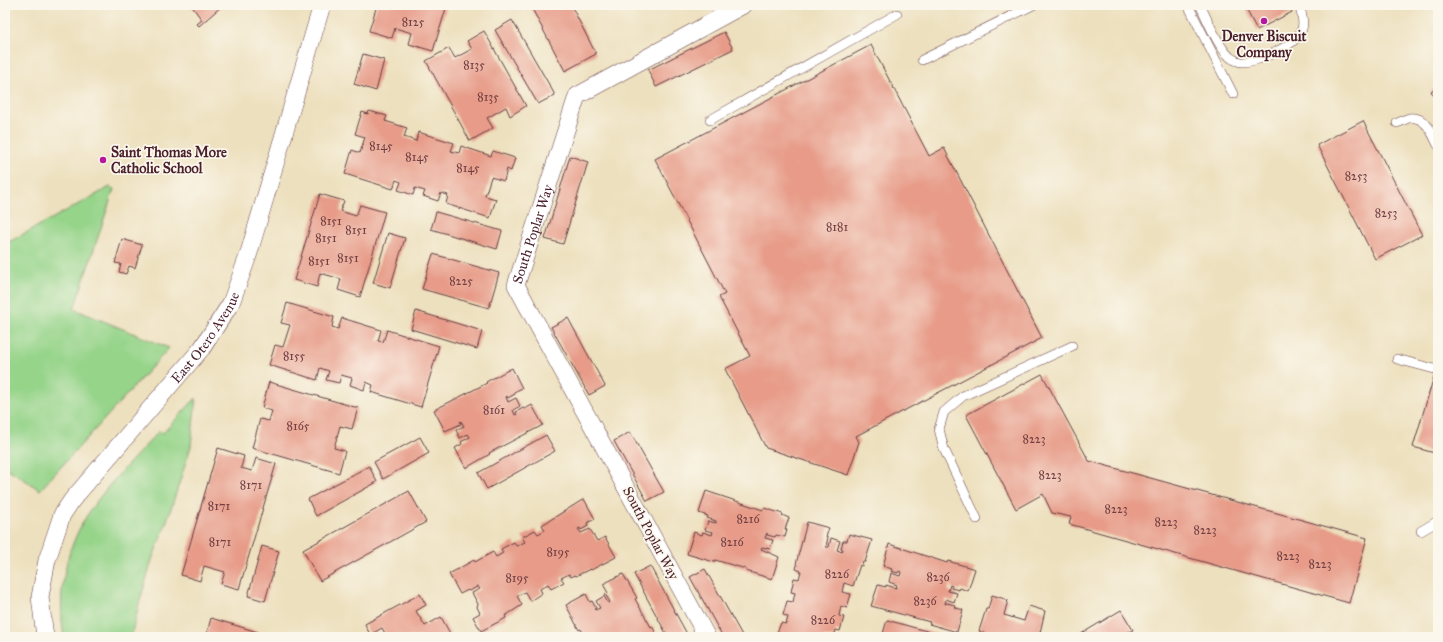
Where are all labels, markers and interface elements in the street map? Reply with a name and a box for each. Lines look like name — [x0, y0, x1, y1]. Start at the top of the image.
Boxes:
house number: 8125 — [402, 15, 425, 29]
marker: Denver Biscuit Company — [1259, 16, 1269, 26]
place label: Denver Biscuit Company — [1221, 28, 1307, 62]
house number: 8135 — [463, 58, 485, 72]
house number: 8135 — [477, 90, 499, 104]
house number: 8145 — [369, 139, 393, 153]
place label: Saint Thomas More Catholic School — [111, 144, 227, 177]
house number: 8145 — [405, 150, 429, 164]
marker: Saint Thomas More Catholic School — [98, 155, 108, 165]
house number: 8145 — [456, 161, 480, 175]
house number: 8253 — [1345, 169, 1367, 183]
street label: South Poplar Way — [509, 182, 557, 286]
house number: 8253 — [1375, 206, 1397, 220]
house number: 8151 — [320, 214, 342, 228]
house number: 8181 — [826, 220, 848, 234]
house number: 8151 — [345, 223, 367, 237]
house number: 8151 — [315, 231, 337, 245]
house number: 8151 — [337, 251, 359, 265]
house number: 8151 — [308, 254, 330, 268]
house number: 8225 — [449, 274, 473, 288]
street label: East Otero Avenue — [168, 290, 243, 387]
house number: 8155 — [283, 349, 306, 363]
house number: 8161 — [483, 403, 505, 417]
house number: 8165 — [287, 419, 310, 433]
house number: 8223 — [1023, 432, 1046, 446]
house number: 8223 — [1039, 468, 1062, 482]
house number: 8171 — [240, 478, 262, 492]
street label: South Poplar Way — [619, 484, 682, 583]
house number: 8171 — [208, 499, 230, 513]
house number: 8223 — [1105, 502, 1128, 516]
house number: 8216 — [736, 512, 760, 526]
house number: 8223 — [1155, 515, 1178, 529]
house number: 8223 — [1194, 523, 1217, 537]
house number: 8171 — [209, 535, 231, 549]
house number: 8216 — [720, 535, 744, 549]
house number: 8195 — [546, 545, 570, 559]
house number: 8223 — [1277, 549, 1300, 563]
house number: 8223 — [1309, 557, 1332, 571]
house number: 8226 — [825, 567, 850, 581]
house number: 8236 — [926, 570, 950, 584]
house number: 8195 — [505, 571, 529, 585]
house number: 8236 — [913, 594, 937, 608]
house number: 8226 — [811, 613, 836, 627]

